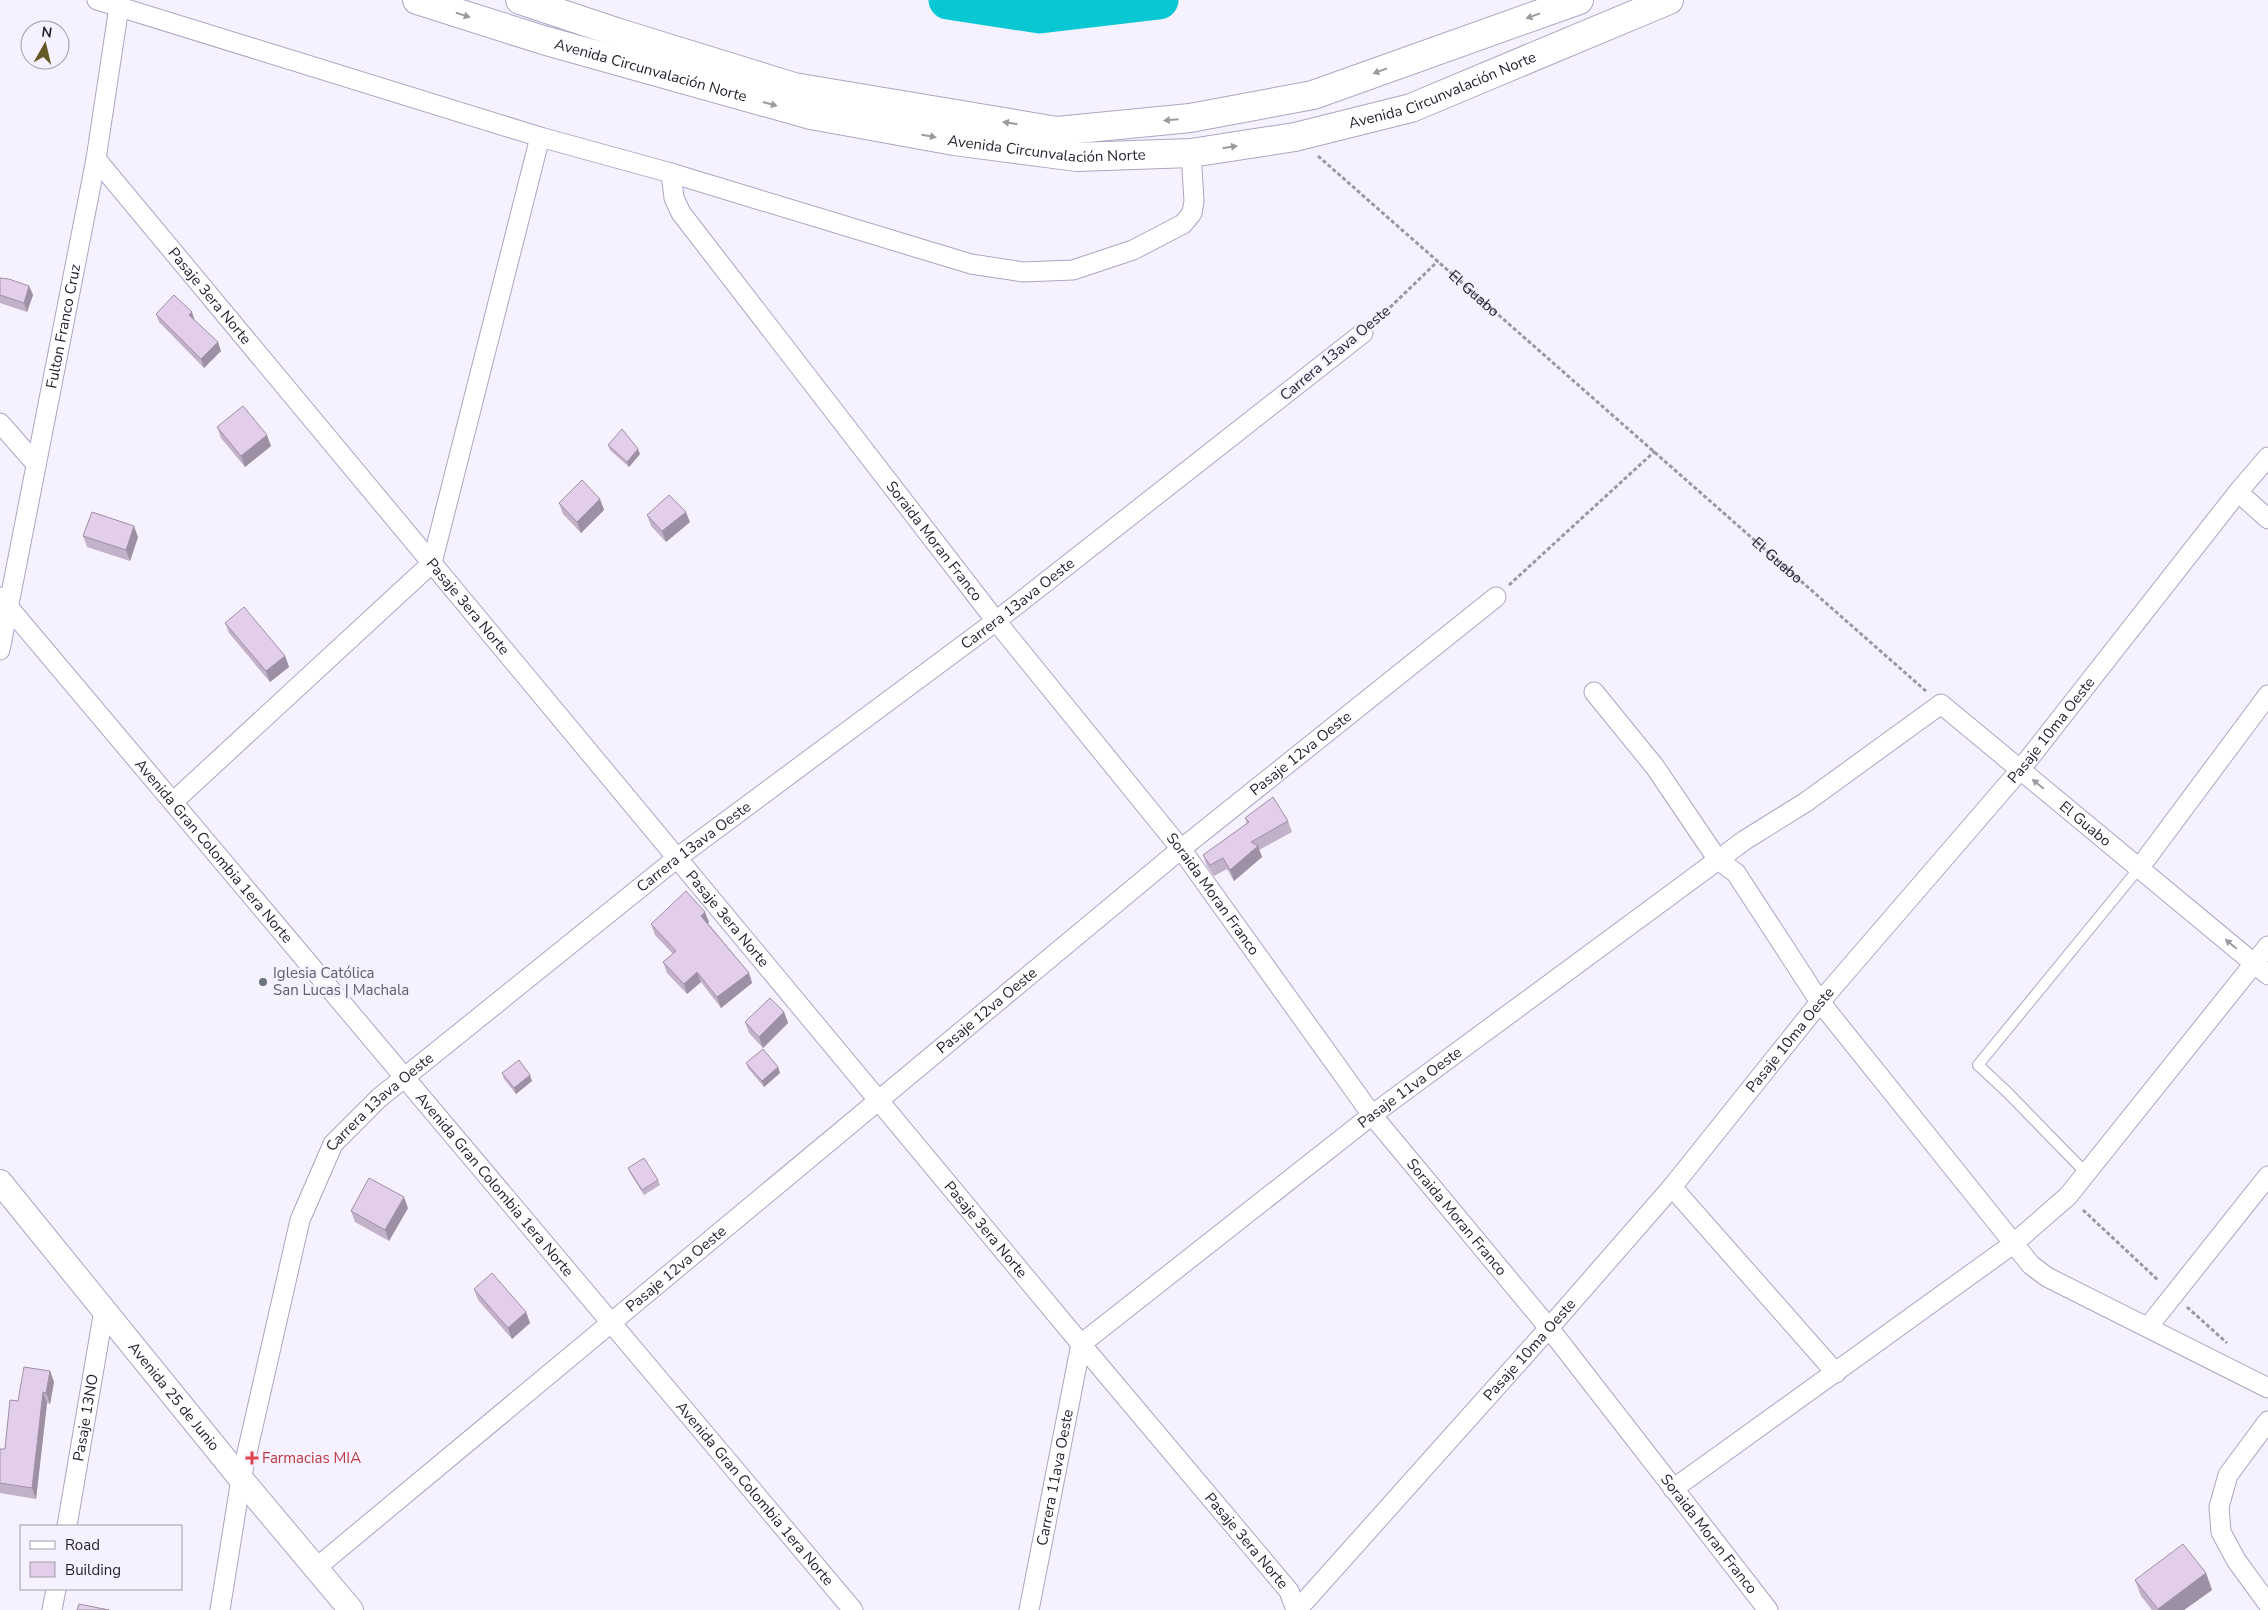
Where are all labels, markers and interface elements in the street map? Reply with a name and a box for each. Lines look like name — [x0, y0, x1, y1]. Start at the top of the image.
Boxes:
one-way arrow — [456, 11, 471, 19]
one-way arrow — [1525, 12, 1540, 20]
north arrow — [20, 20, 70, 70]
text: N — [40, 22, 53, 43]
street label: Avenida Circunvalación Norte — [552, 34, 749, 107]
street label: Avenida Circunvalación Norte — [1346, 47, 1539, 133]
one-way arrow — [1372, 67, 1387, 75]
one-way arrow — [763, 100, 778, 108]
one-way arrow — [1163, 116, 1179, 124]
one-way arrow — [1002, 119, 1018, 127]
street label: Avenida Circunvalación Norte — [946, 130, 1146, 167]
one-way arrow — [922, 133, 938, 141]
one-way arrow — [1222, 143, 1238, 151]
street label: Pasaje 3era Norte — [164, 243, 256, 348]
street label: Fulton Franco Cruz — [41, 262, 85, 390]
street label: El Guabo — [1444, 266, 1504, 321]
street label: Carrera 13ava Oeste — [1275, 301, 1395, 405]
street label: Soraida Moran Franco — [881, 477, 987, 605]
street label: El Guabo — [1748, 533, 1807, 588]
street label: Carrera 13ava Oeste — [957, 553, 1079, 654]
street label: Pasaje 3era Norte — [422, 554, 514, 659]
street label: Pasaje 10ma Oeste — [2003, 673, 2099, 788]
street label: Pasaje 12va Oeste — [1246, 706, 1356, 800]
street label: Avenida Gran Colombia 1era Norte — [130, 755, 297, 947]
one-way arrow — [2032, 779, 2045, 790]
street label: El Guabo — [2055, 796, 2115, 851]
street label: Carrera 13ava Oeste — [632, 797, 755, 897]
street label: Soraida Moran Franco — [1162, 829, 1264, 959]
street label: Pasaje 3era Norte — [681, 866, 774, 971]
one-way arrow — [2225, 938, 2237, 950]
place label: Iglesia Católica San Lucas | Machala — [273, 963, 409, 1000]
street label: Pasaje 12va Oeste — [932, 963, 1041, 1058]
marker: Iglesia Católica San Lucas | Machala — [257, 976, 269, 988]
street label: Pasaje 10ma Oeste — [1741, 983, 1839, 1097]
street label: Pasaje 11va Oeste — [1353, 1042, 1466, 1133]
street label: Carrera 13ava Oeste — [321, 1048, 438, 1154]
street label: Avenida Gran Colombia 1era Norte — [411, 1088, 578, 1281]
street label: Soraida Moran Franco — [1402, 1154, 1511, 1280]
street label: Pasaje 3era Norte — [940, 1177, 1032, 1282]
street label: Pasaje 12va Oeste — [621, 1221, 730, 1316]
street label: Pasaje 10ma Oeste — [1479, 1294, 1580, 1405]
street label: Avenida 25 de Junio — [124, 1338, 224, 1455]
street label: Pasaje 13NO — [68, 1372, 103, 1463]
street label: Avenida Gran Colombia 1era Norte — [671, 1397, 838, 1590]
street label: Carrera 11ava Oeste — [1032, 1408, 1078, 1547]
place label: Farmacias MIA — [262, 1448, 361, 1468]
marker: Farmacias MIA — [246, 1452, 258, 1464]
street label: Soraida Moran Franco — [1656, 1470, 1762, 1598]
street label: Pasaje 3era Norte — [1200, 1488, 1293, 1593]
legend — [20, 1525, 182, 1590]
text: Road — [65, 1535, 100, 1555]
text: Building — [65, 1560, 121, 1580]

